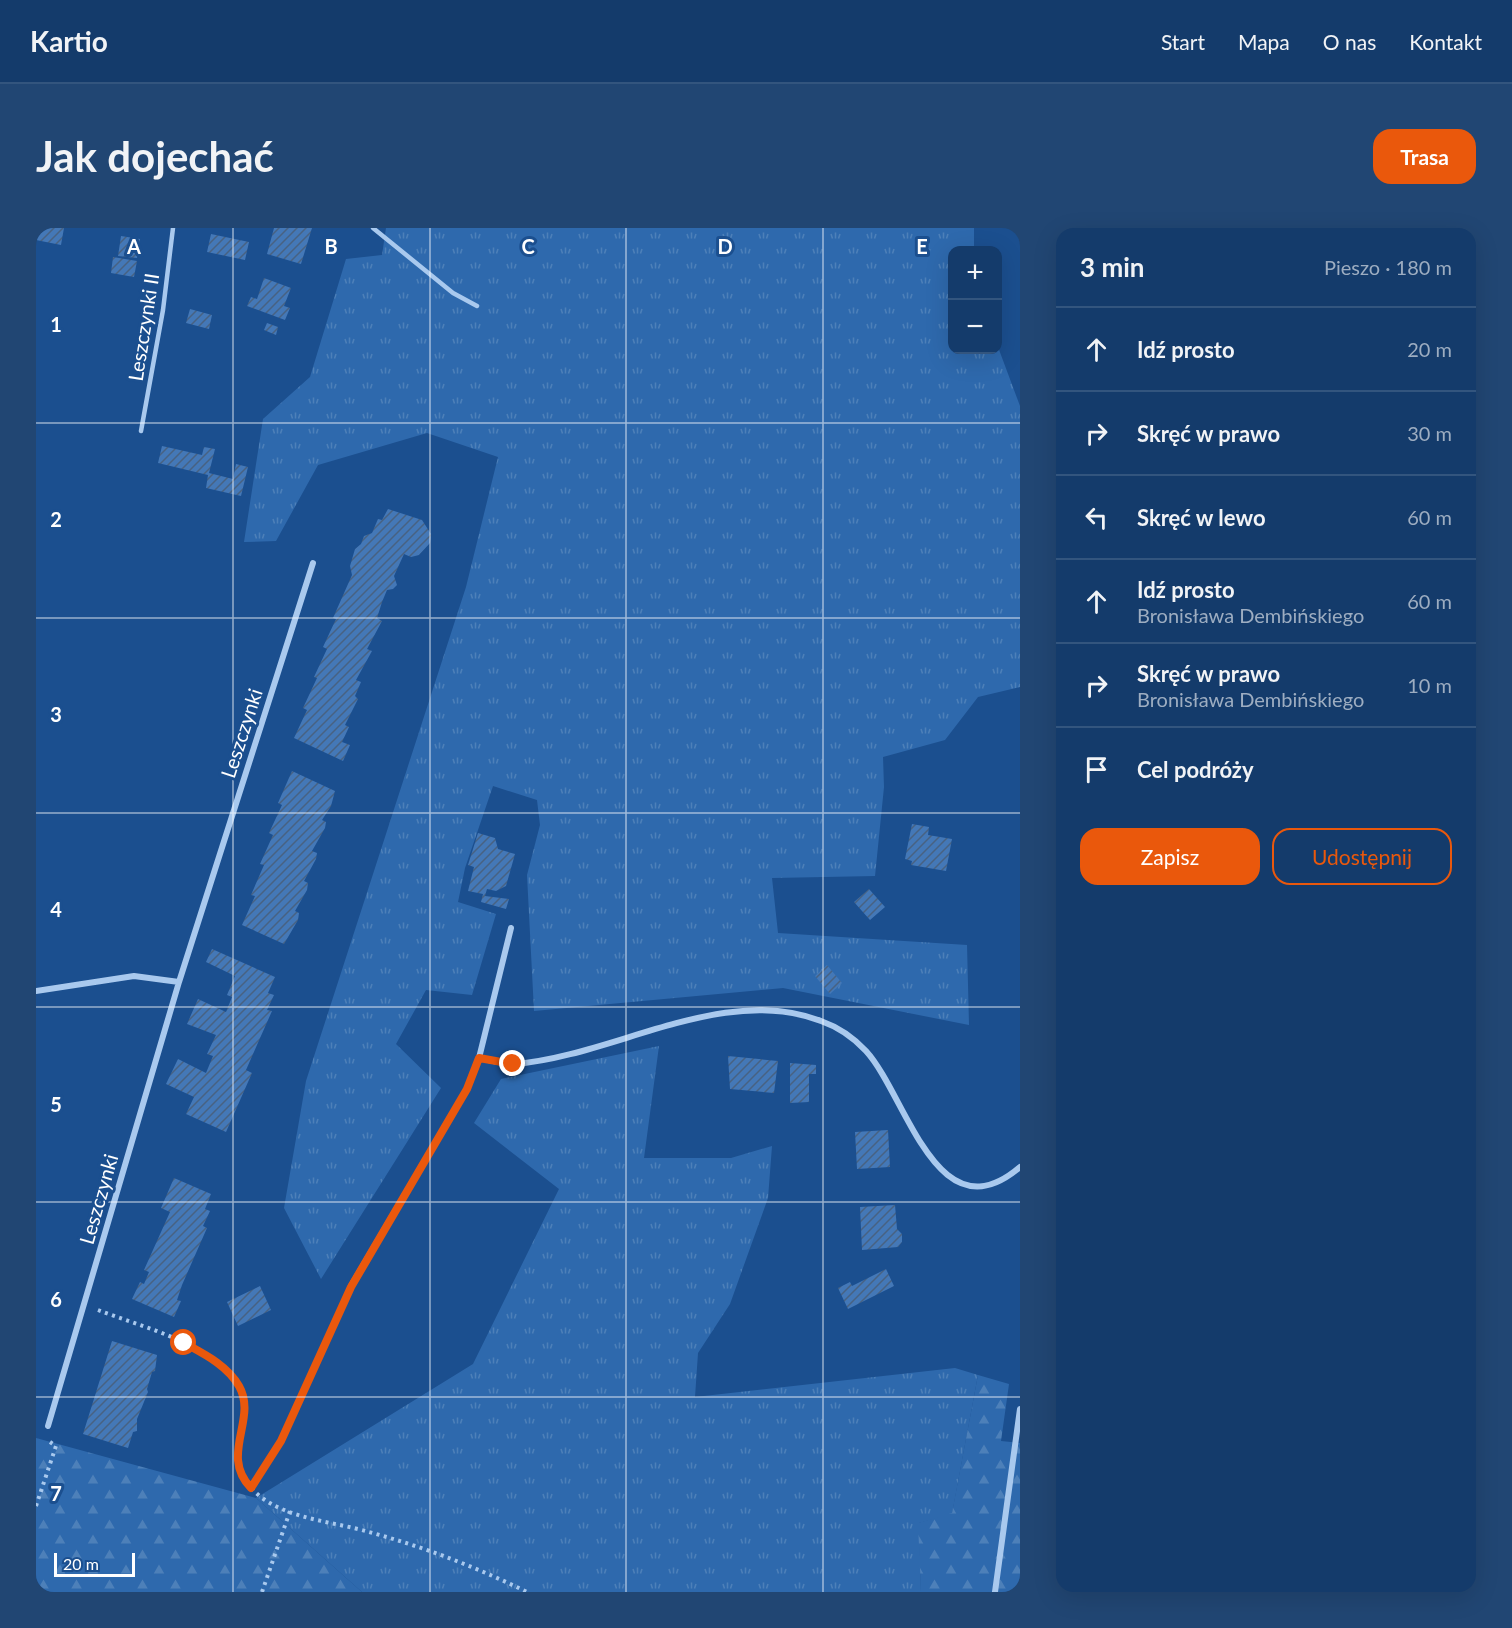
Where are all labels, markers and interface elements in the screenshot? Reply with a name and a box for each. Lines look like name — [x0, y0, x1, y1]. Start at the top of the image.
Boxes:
text: Kartio — [30, 24, 108, 58]
text: Start — [1161, 29, 1205, 54]
text: Mapa — [1238, 29, 1290, 54]
text: O nas — [1323, 29, 1376, 54]
text: Kontakt — [1409, 29, 1482, 54]
button: Trasa — [1373, 129, 1476, 184]
text: Jak dojechać — [36, 131, 274, 181]
text: A — [126, 234, 141, 258]
text: B — [324, 234, 338, 258]
text: C — [521, 234, 535, 258]
text: D — [717, 234, 733, 258]
text: E — [916, 234, 928, 258]
map controls — [948, 246, 1002, 354]
button: + — [948, 246, 1002, 300]
text: 3 min — [1080, 251, 1144, 283]
text: Pieszo · 180 m — [1324, 255, 1452, 279]
street label: Leszczynki II — [123, 271, 163, 383]
button: − — [948, 300, 1002, 354]
text: 1 — [50, 312, 62, 336]
icon: ahead — [1080, 333, 1113, 366]
text: Idź prosto — [1137, 336, 1235, 363]
text: 20 m — [1407, 337, 1452, 361]
icon: right — [1080, 417, 1113, 450]
text: Skręć w prawo — [1137, 420, 1280, 447]
text: 30 m — [1407, 421, 1452, 445]
icon: left — [1080, 501, 1113, 534]
text: Skręć w lewo — [1137, 504, 1266, 531]
text: 60 m — [1407, 505, 1452, 529]
text: 2 — [50, 507, 62, 531]
text: Idź prosto — [1137, 576, 1235, 603]
icon: ahead — [1080, 585, 1113, 618]
text: 60 m — [1407, 589, 1452, 613]
text: Bronisława Dembińskiego — [1137, 603, 1364, 627]
text: Skręć w prawo — [1137, 660, 1280, 687]
icon: right — [1080, 669, 1113, 702]
text: 10 m — [1407, 673, 1452, 697]
street label: Leszczynki — [215, 685, 267, 781]
text: Bronisława Dembińskiego — [1137, 687, 1364, 711]
text: 3 — [50, 702, 62, 726]
icon: arrive — [1080, 753, 1113, 786]
text: Cel podróży — [1137, 756, 1254, 783]
button: Zapisz — [1080, 828, 1260, 885]
button: Udostępnij — [1272, 828, 1452, 885]
text: 4 — [50, 897, 62, 921]
route end — [499, 1050, 525, 1076]
text: 5 — [50, 1092, 62, 1116]
street label: Leszczynki — [74, 1151, 122, 1247]
text: 6 — [50, 1287, 62, 1311]
route start — [170, 1329, 196, 1355]
text: 7 — [50, 1481, 62, 1505]
scale bar — [54, 1550, 135, 1578]
text: 20 m — [63, 1554, 99, 1573]

